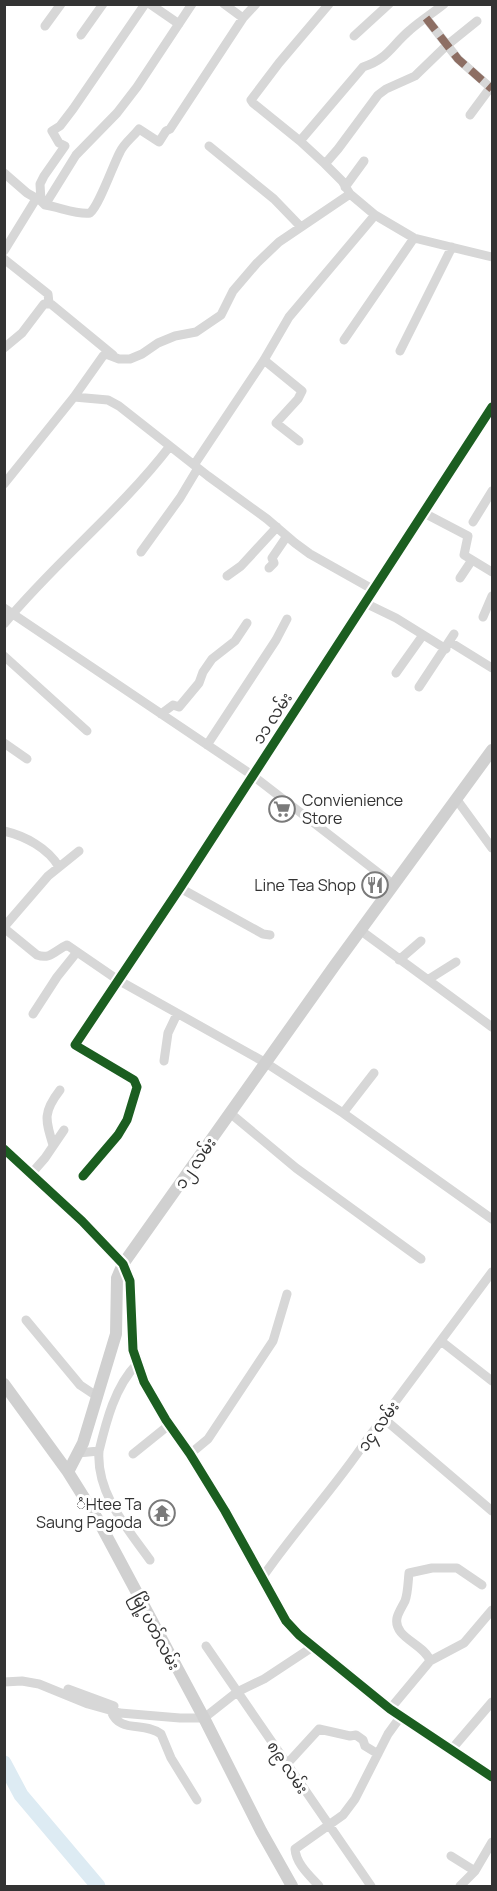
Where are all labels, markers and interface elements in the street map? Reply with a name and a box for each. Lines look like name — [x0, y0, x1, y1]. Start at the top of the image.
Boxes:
street label: ၁၁ လမ်း — [247, 688, 297, 748]
place label: Convienience Store — [302, 789, 403, 829]
supermarket icon: Convienience Store — [267, 794, 297, 824]
restaurant icon: Line Tea Shop — [360, 870, 390, 900]
place label: Line Tea Shop — [254, 874, 356, 896]
street label: ၁၂ လမ်း — [169, 1133, 223, 1195]
street label: ၁၄ လမ်း — [352, 1396, 406, 1457]
place label: ံHtee Ta Saung Pagoda — [36, 1493, 142, 1533]
temple icon: ံHtee Ta Saung Pagoda — [147, 1498, 177, 1528]
street label: မြို့ပတ်လမ်း — [124, 1588, 186, 1675]
street label: ၈၉ လမ်း — [260, 1736, 314, 1800]

